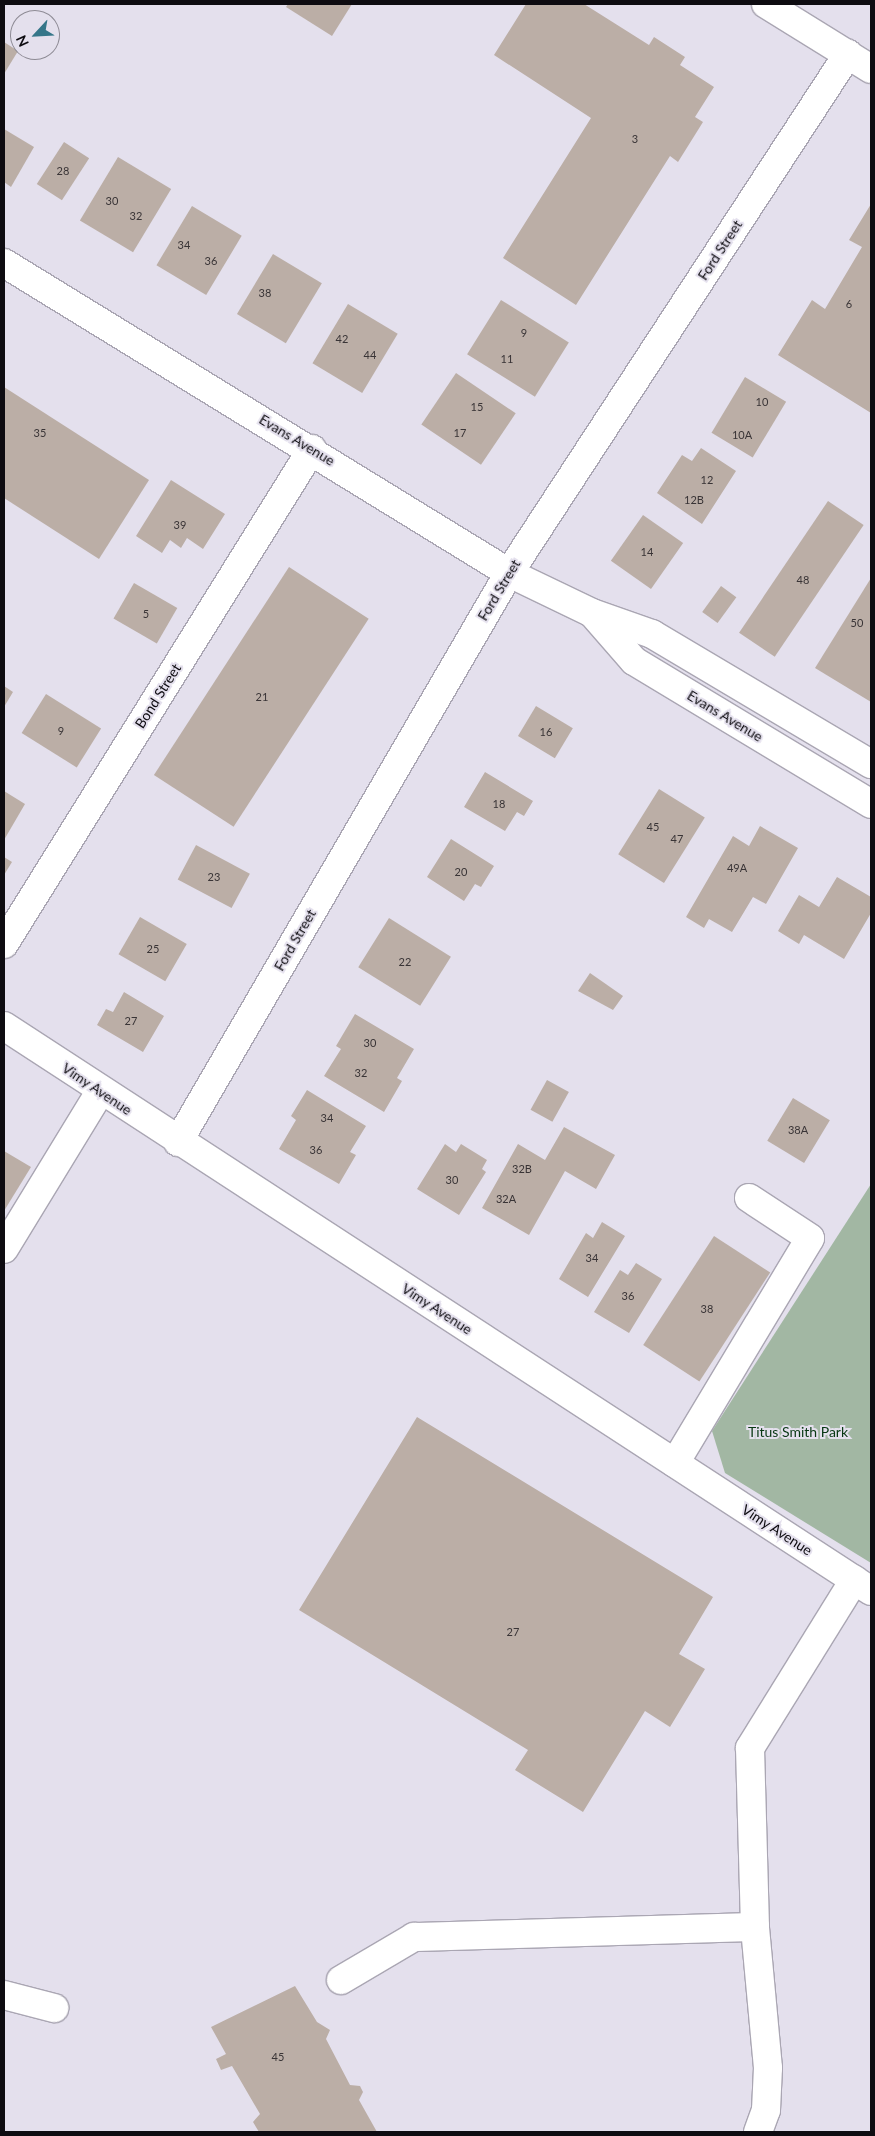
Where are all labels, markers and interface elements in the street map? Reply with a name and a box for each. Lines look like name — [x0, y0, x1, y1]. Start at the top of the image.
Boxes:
north arrow — [10, 10, 60, 60]
text: N — [12, 33, 32, 50]
house number: 3 — [632, 132, 638, 146]
house number: 28 — [57, 164, 69, 178]
house number: 30 — [106, 194, 118, 208]
house number: 32 — [130, 209, 142, 223]
street label: Ford Street — [694, 217, 746, 283]
house number: 34 — [178, 238, 190, 252]
house number: 36 — [205, 254, 217, 268]
house number: 38 — [259, 286, 271, 300]
house number: 6 — [846, 297, 852, 311]
house number: 9 — [521, 326, 527, 340]
house number: 42 — [336, 332, 348, 346]
house number: 44 — [364, 348, 376, 362]
house number: 11 — [501, 352, 513, 366]
house number: 10 — [756, 395, 768, 409]
house number: 15 — [471, 400, 483, 414]
street label: Evans Avenue — [256, 411, 338, 469]
house number: 35 — [34, 426, 46, 440]
house number: 17 — [454, 426, 466, 440]
house number: 10A — [732, 428, 752, 442]
house number: 12 — [701, 473, 713, 487]
house number: 12B — [684, 493, 704, 507]
house number: 39 — [174, 518, 186, 532]
house number: 14 — [641, 545, 653, 559]
street label: Ford Street — [474, 556, 524, 624]
house number: 48 — [797, 573, 809, 587]
house number: 5 — [143, 607, 149, 621]
house number: 50 — [851, 616, 863, 630]
street label: Bond Street — [132, 661, 184, 731]
street label: Evans Avenue — [684, 687, 766, 745]
house number: 21 — [256, 690, 268, 704]
house number: 9 — [58, 724, 64, 738]
house number: 16 — [540, 725, 552, 739]
house number: 18 — [493, 797, 505, 811]
house number: 45 — [647, 820, 659, 834]
house number: 47 — [671, 832, 683, 846]
house number: 49A — [727, 861, 747, 875]
house number: 20 — [455, 865, 467, 879]
house number: 23 — [208, 870, 220, 884]
street label: Ford Street — [271, 906, 319, 974]
house number: 25 — [147, 942, 159, 956]
house number: 22 — [399, 955, 411, 969]
house number: 27 — [125, 1014, 137, 1028]
house number: 30 — [364, 1036, 376, 1050]
street label: Vimy Avenue — [59, 1059, 135, 1119]
house number: 32 — [355, 1066, 367, 1080]
house number: 34 — [321, 1111, 333, 1125]
house number: 38A — [788, 1123, 808, 1137]
house number: 36 — [310, 1143, 322, 1157]
house number: 32B — [512, 1162, 532, 1176]
house number: 30 — [446, 1173, 458, 1187]
house number: 32A — [496, 1192, 516, 1206]
house number: 34 — [586, 1251, 598, 1265]
street label: Vimy Avenue — [398, 1280, 476, 1338]
house number: 36 — [622, 1289, 634, 1303]
house number: 38 — [701, 1302, 713, 1316]
park label: Titus Smith Park — [748, 1424, 848, 1440]
street label: Vimy Avenue — [738, 1501, 816, 1559]
house number: 27 — [507, 1625, 519, 1639]
house number: 45 — [272, 2050, 284, 2064]

